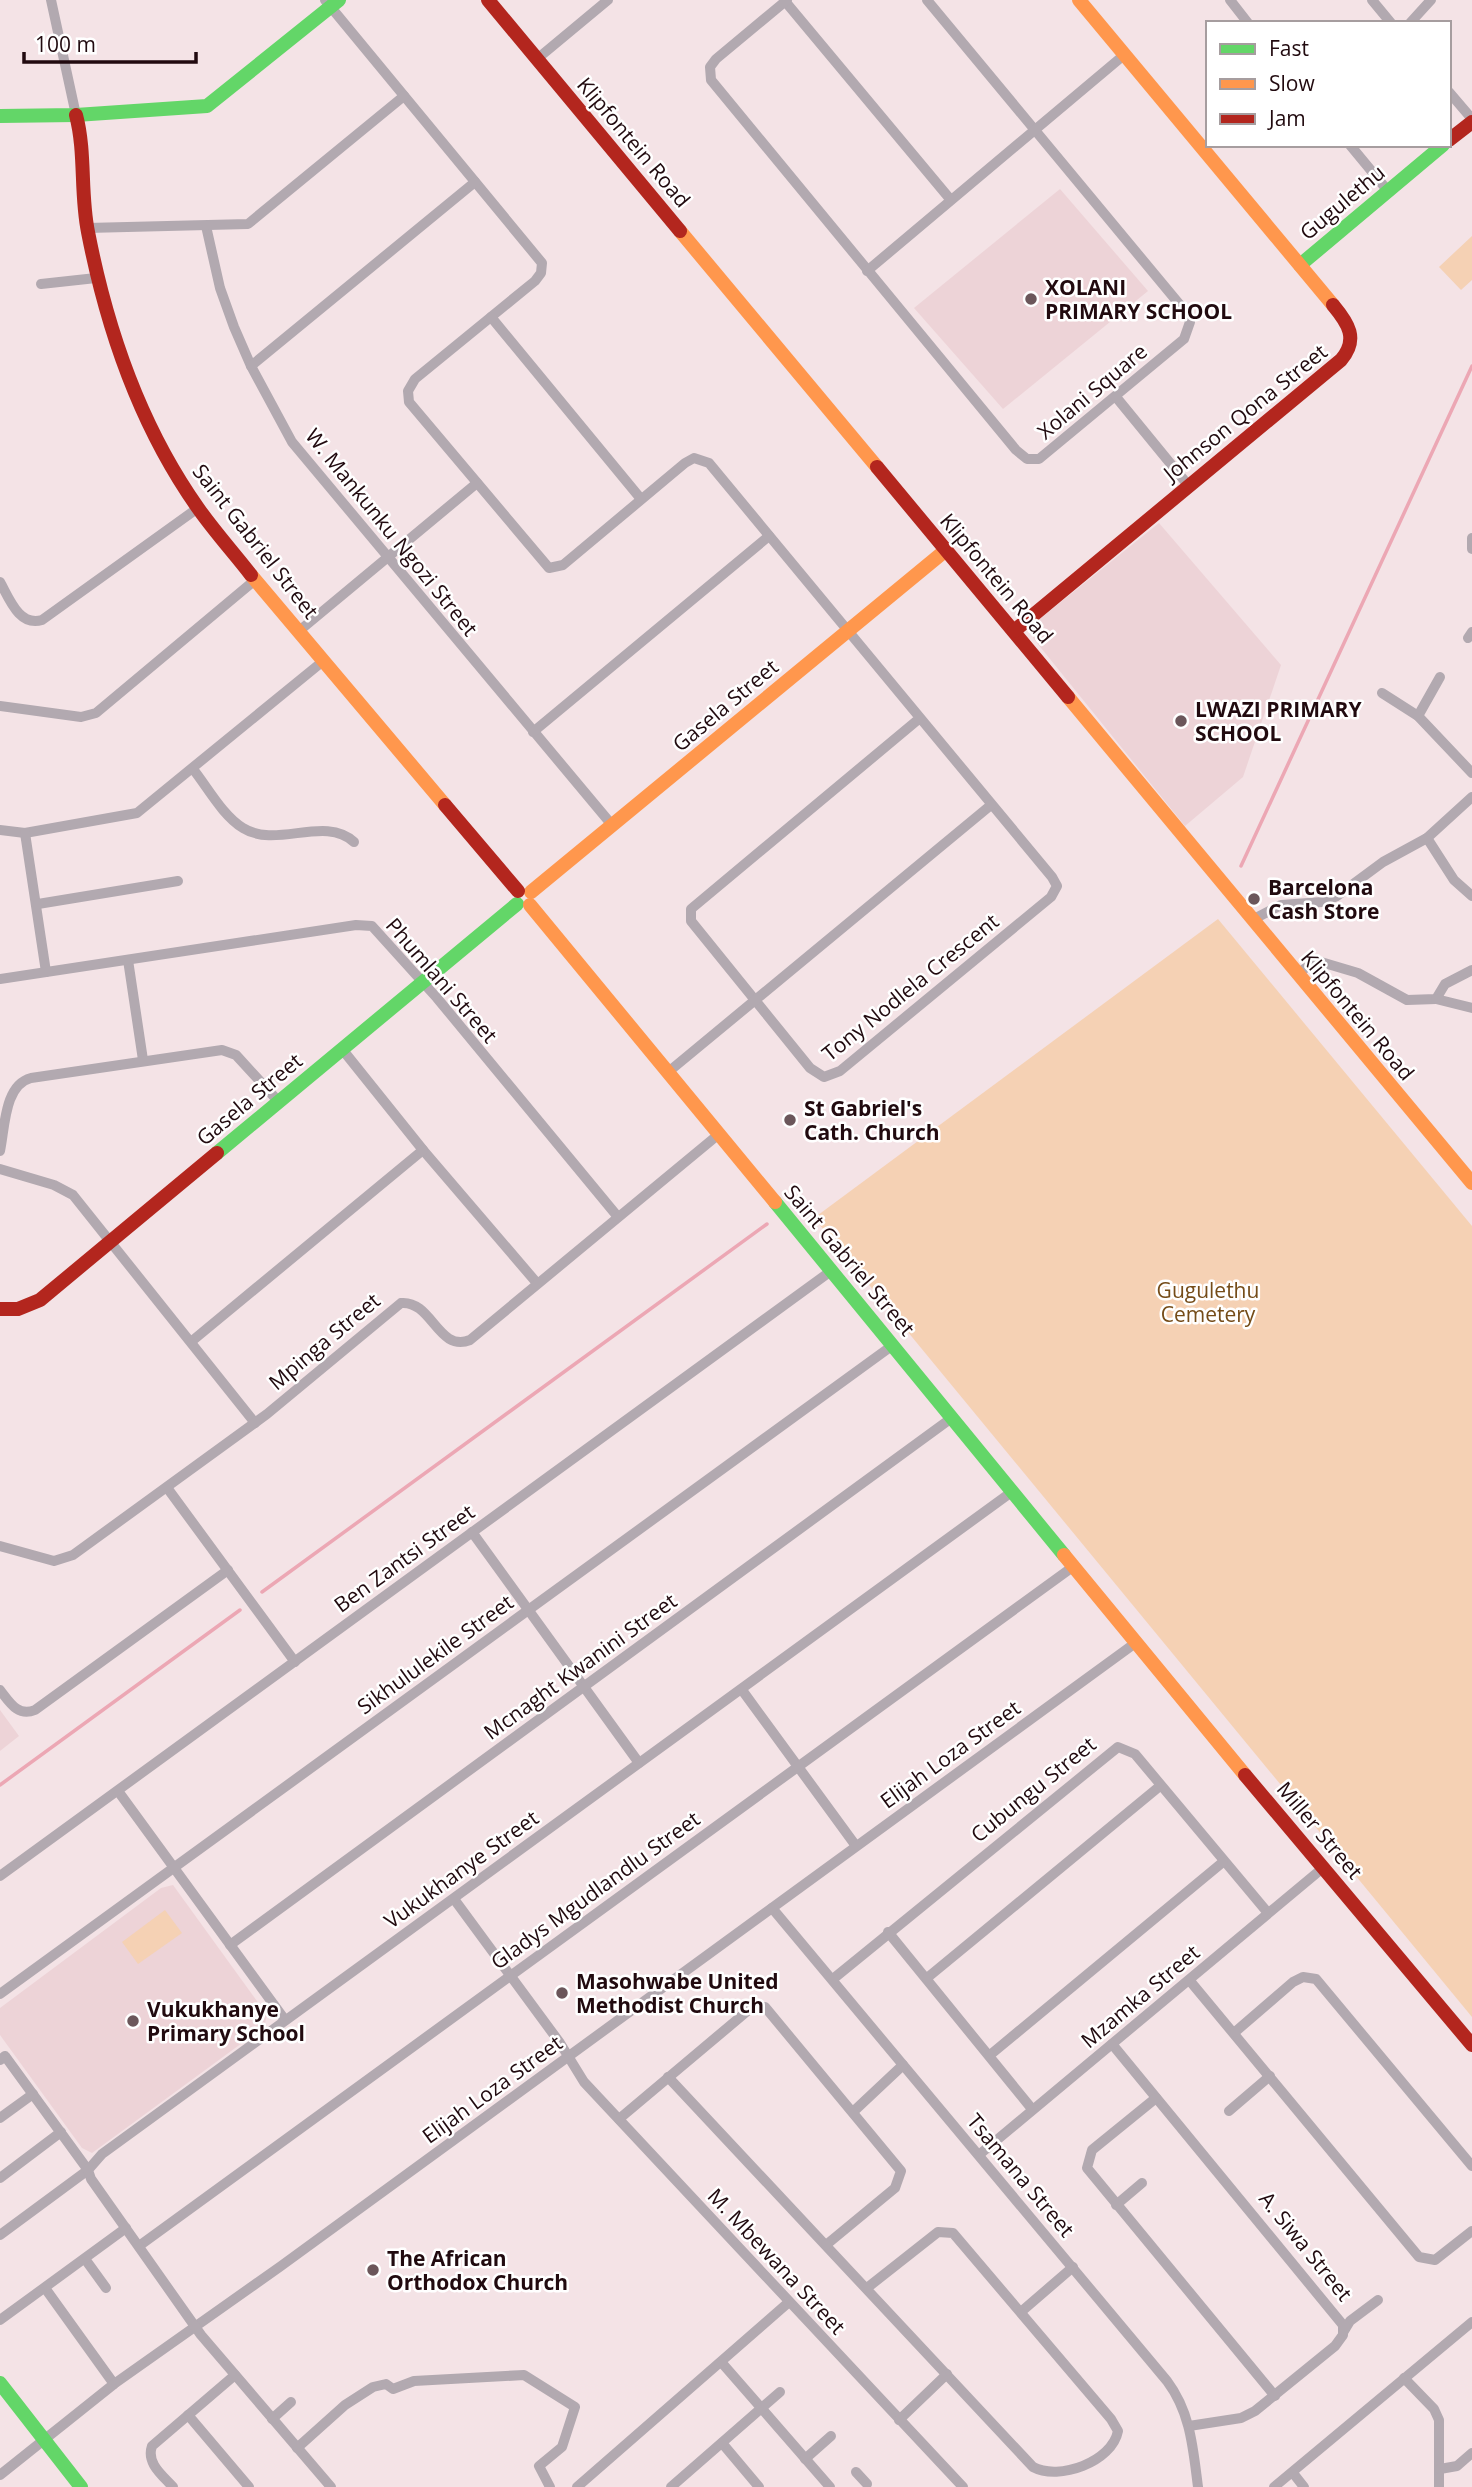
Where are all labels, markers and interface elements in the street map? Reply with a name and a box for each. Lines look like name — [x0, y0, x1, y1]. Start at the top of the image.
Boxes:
scale bar — [24, 21, 196, 65]
legend — [1206, 21, 1451, 147]
text: 100 m — [35, 30, 96, 58]
text: Fast — [1269, 34, 1309, 62]
text: Slow — [1269, 69, 1315, 97]
street label: Klipfontein Road — [571, 71, 697, 213]
text: Jam — [1267, 104, 1306, 132]
street label: Gugulethu — [1294, 158, 1390, 246]
place label: XOLANI PRIMARY SCHOOL — [1045, 273, 1232, 325]
marker: XOLANI PRIMARY SCHOOL — [1023, 291, 1039, 307]
street label: Xolani Square — [1031, 337, 1153, 445]
street label: Johnson Qona Street — [1156, 337, 1333, 488]
street label: W. Mankunku Ngozi Street — [300, 423, 484, 641]
street label: Saint Gabriel Street — [187, 458, 325, 624]
street label: Klipfontein Road — [934, 507, 1060, 649]
street label: Gasela Street — [666, 653, 784, 757]
place label: LWAZI PRIMARY SCHOOL — [1195, 695, 1362, 747]
marker: LWAZI PRIMARY SCHOOL — [1173, 713, 1189, 729]
place label: Barcelona Cash Store — [1268, 873, 1379, 925]
marker: Barcelona Cash Store — [1246, 891, 1262, 907]
street label: Tony Nodlela Crescent — [816, 907, 1004, 1067]
street label: Phumlani Street — [380, 912, 504, 1048]
street label: Klipfontein Road — [1295, 944, 1421, 1086]
street label: Gasela Street — [190, 1047, 308, 1151]
place label: St Gabriel's Cath. Church — [804, 1094, 940, 1146]
marker: St Gabriel's Cath. Church — [782, 1112, 798, 1128]
street label: Saint Gabriel Street — [778, 1179, 922, 1341]
park label: Gugulethu Cemetery — [1157, 1276, 1259, 1328]
street label: Mpinga Street — [262, 1286, 386, 1396]
street label: Ben Zantsi Street — [328, 1498, 480, 1618]
street label: Mcnaght Kwanini Street — [478, 1586, 682, 1746]
street label: Sikhululekile Street — [351, 1588, 519, 1720]
street label: Elijah Loza Street — [874, 1694, 1026, 1814]
street label: Cubungu Street — [965, 1730, 1101, 1848]
street label: Miller Street — [1271, 1775, 1369, 1885]
street label: Vukukhanye Street — [378, 1804, 544, 1934]
street label: Gladys Mgudlandlu Street — [485, 1805, 705, 1975]
street label: Mzamka Street — [1075, 1938, 1205, 2054]
place label: Masohwabe United Methodist Church — [576, 1967, 778, 2019]
marker: Masohwabe United Methodist Church — [554, 1985, 570, 2001]
place label: Vukukhanye Primary School — [147, 1995, 305, 2047]
marker: Vukukhanye Primary School — [125, 2013, 141, 2029]
street label: Elijah Loza Street — [416, 2029, 568, 2149]
street label: Tsamana Street — [961, 2107, 1081, 2243]
street label: M. Mbewana Street — [702, 2182, 852, 2340]
street label: A. Siwa Street — [1253, 2185, 1359, 2307]
place label: The African Orthodox Church — [387, 2244, 568, 2296]
marker: The African Orthodox Church — [365, 2262, 381, 2278]

